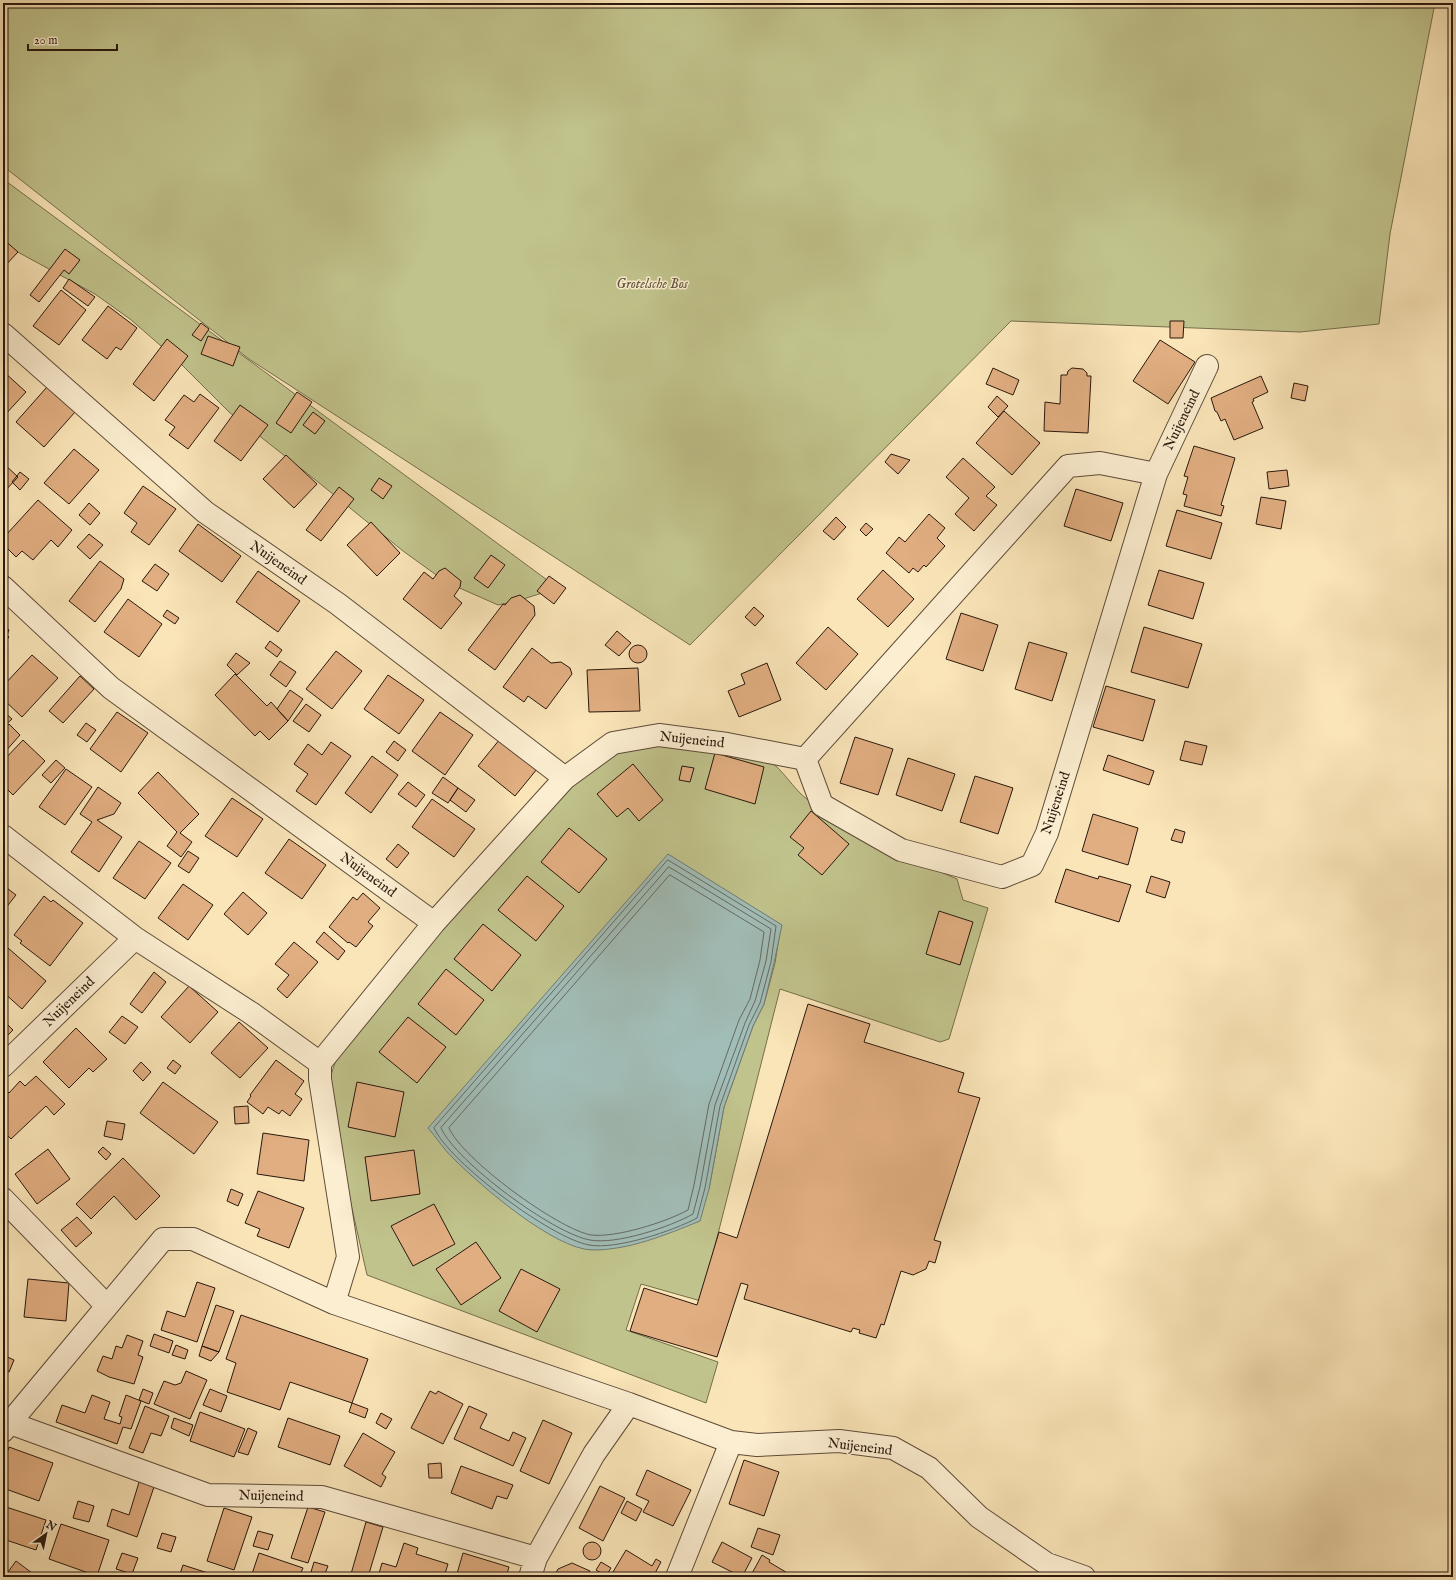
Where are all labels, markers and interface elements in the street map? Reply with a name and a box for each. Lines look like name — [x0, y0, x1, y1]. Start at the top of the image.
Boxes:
scale bar — [28, 26, 117, 52]
text: 20 m — [34, 33, 57, 48]
park label: Grotelsche Bos — [616, 275, 689, 293]
street label: Nuijeneind — [1160, 386, 1205, 453]
street label: Nuijeneind — [246, 537, 310, 589]
street label: Nuijeneind — [659, 728, 726, 752]
street label: Nuijeneind — [1037, 769, 1075, 837]
street label: Nuijeneind — [336, 849, 400, 902]
street label: Nuijeneind — [39, 973, 99, 1031]
street label: Nuijeneind — [827, 1434, 894, 1460]
street label: Nuijeneind — [238, 1486, 304, 1506]
north arrow — [26, 1514, 66, 1554]
text: N — [42, 1517, 59, 1535]

